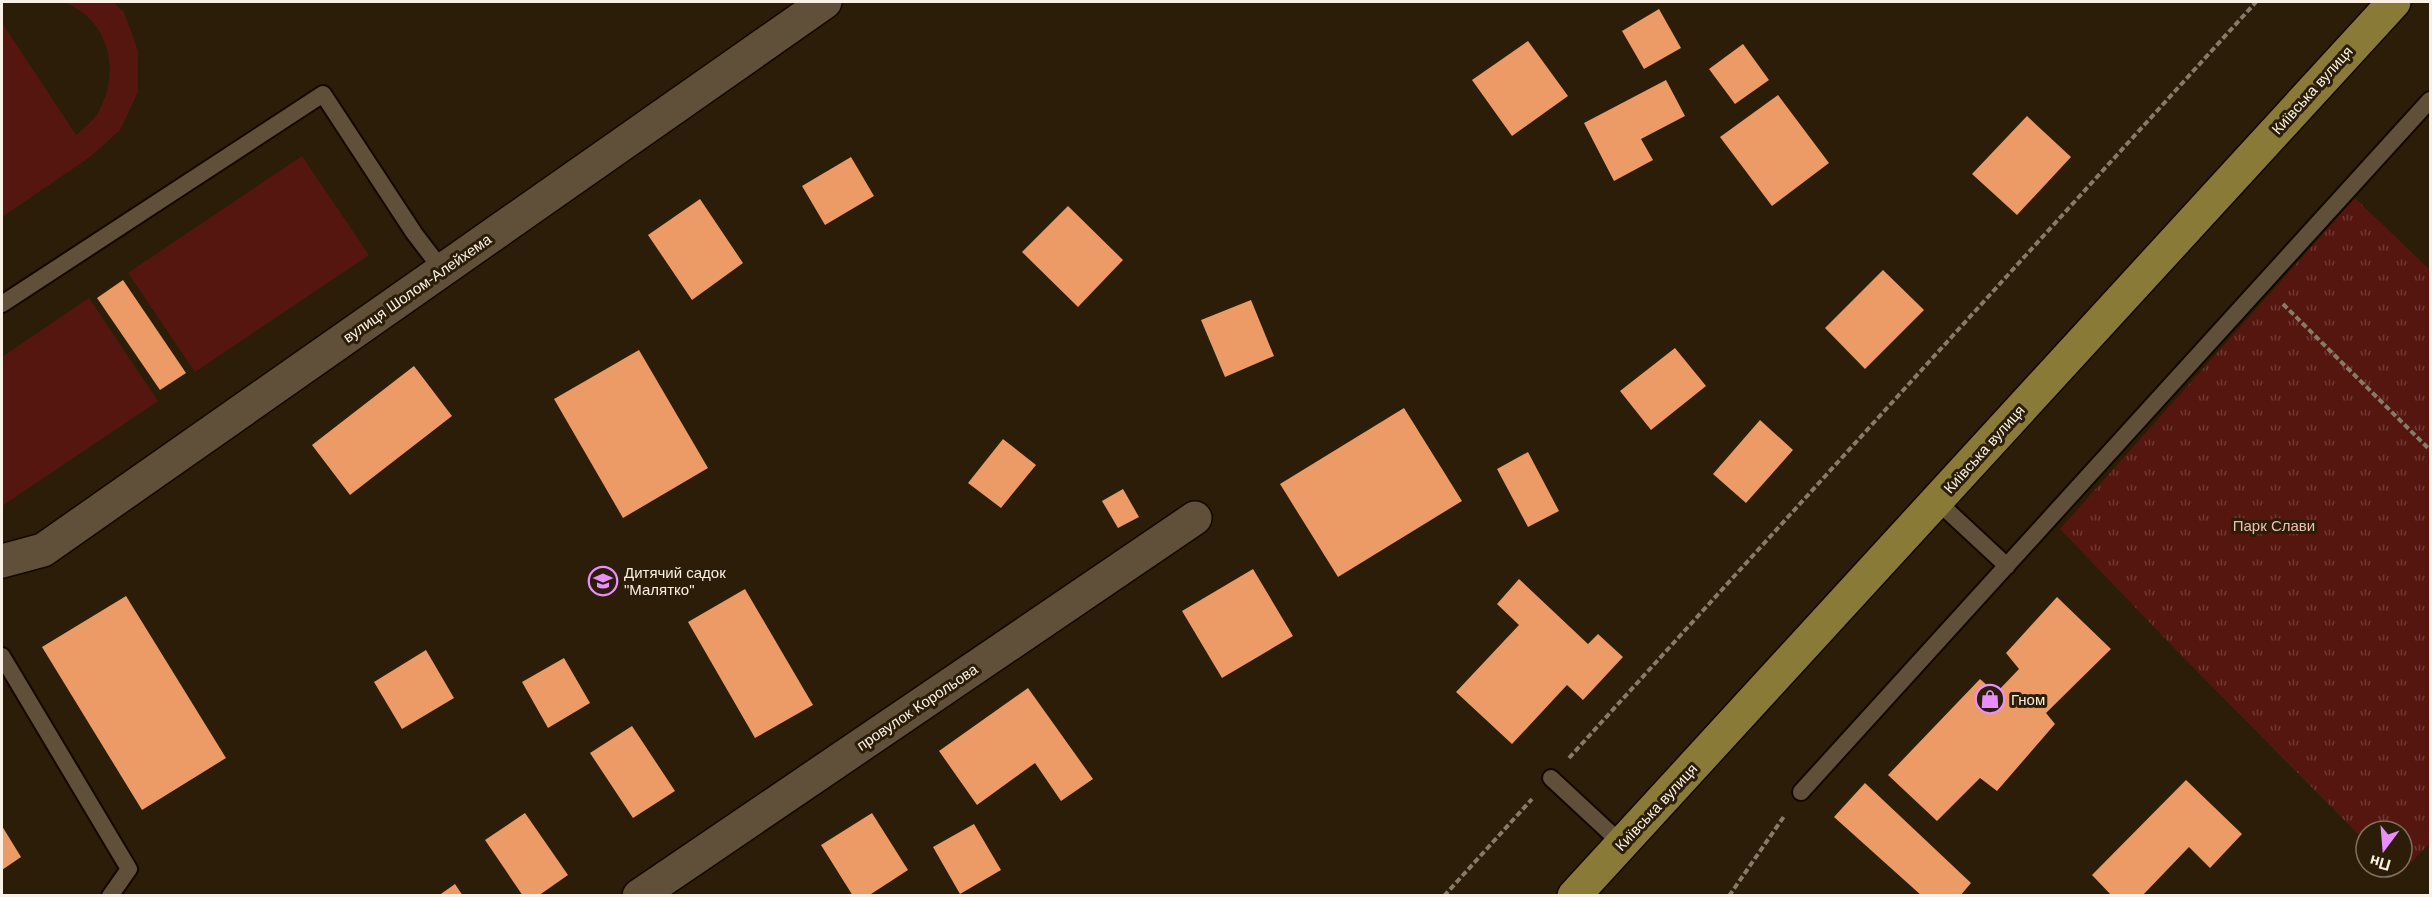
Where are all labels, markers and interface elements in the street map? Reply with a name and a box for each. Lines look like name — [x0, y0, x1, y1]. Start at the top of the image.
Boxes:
street label: Київська вулиця — [2268, 43, 2356, 137]
street label: вулиця Шолом-Алейхема — [340, 230, 495, 346]
street label: Київська вулиця — [1940, 402, 2028, 496]
park label: Парк Слави — [2233, 517, 2315, 534]
place label: Дитячий садок "Малятко" — [624, 564, 726, 598]
school or university icon: Дитячий садок "Малятко" — [587, 565, 619, 597]
street label: провулок Корольова — [853, 660, 981, 754]
shop icon: Гном — [1974, 683, 2006, 715]
place label: Гном — [2011, 691, 2045, 708]
street label: Київська вулиця — [1611, 760, 1701, 854]
north arrow — [2354, 819, 2414, 879]
text: Пн — [2367, 852, 2393, 874]

